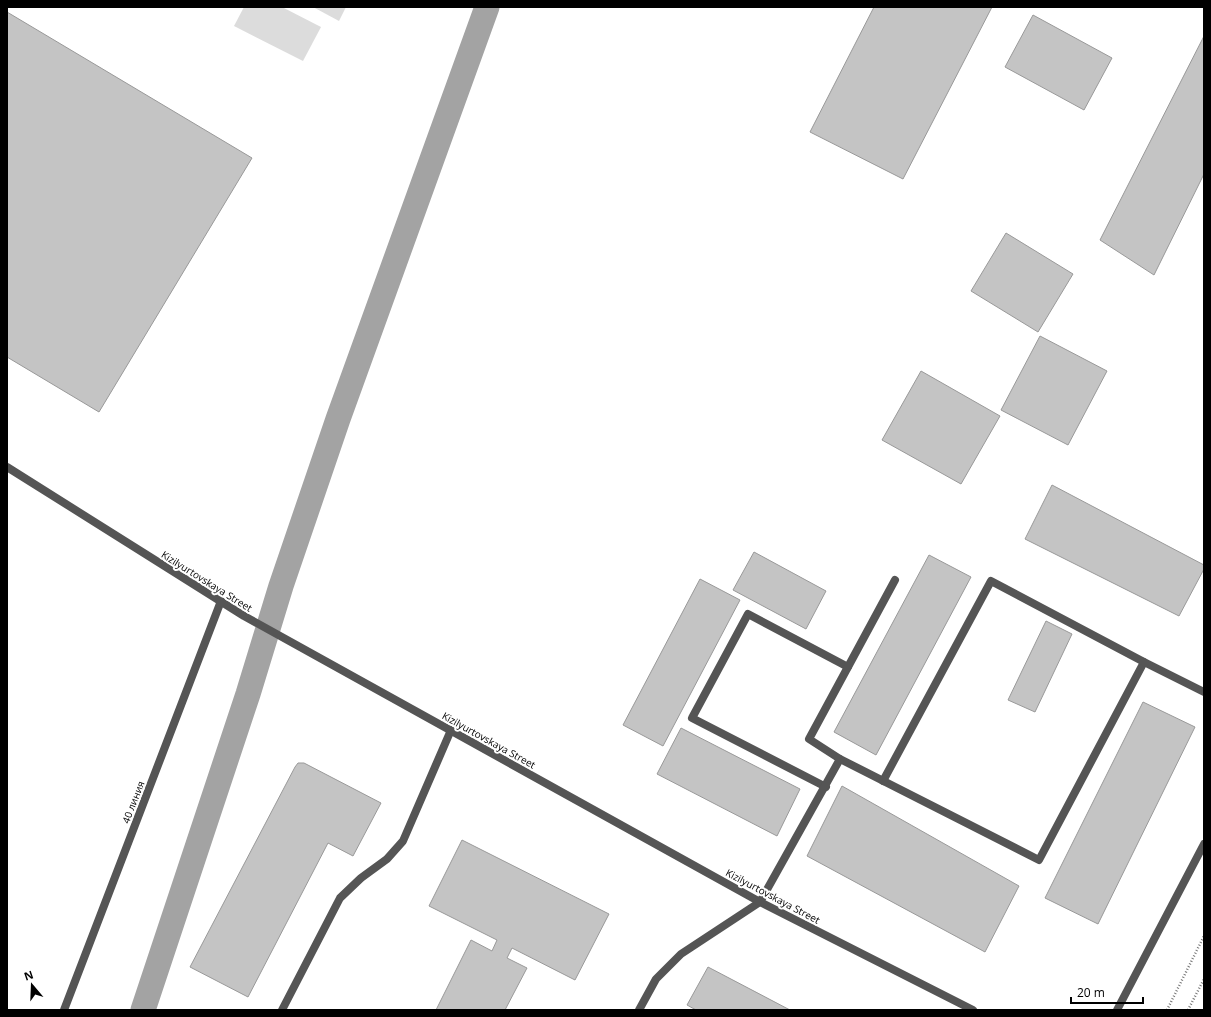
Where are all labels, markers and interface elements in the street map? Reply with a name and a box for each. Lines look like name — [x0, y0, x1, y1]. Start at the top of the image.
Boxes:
street label: Kizilyurtovskaya Street — [159, 547, 256, 615]
street label: Kizilyurtovskaya Street — [440, 708, 539, 772]
street label: 40 линия — [119, 779, 147, 825]
street label: Kizilyurtovskaya Street — [723, 865, 823, 927]
north arrow — [12, 965, 52, 1005]
text: N — [22, 967, 35, 984]
scale bar — [1071, 979, 1143, 1005]
text: 20 m — [1077, 984, 1105, 1001]

